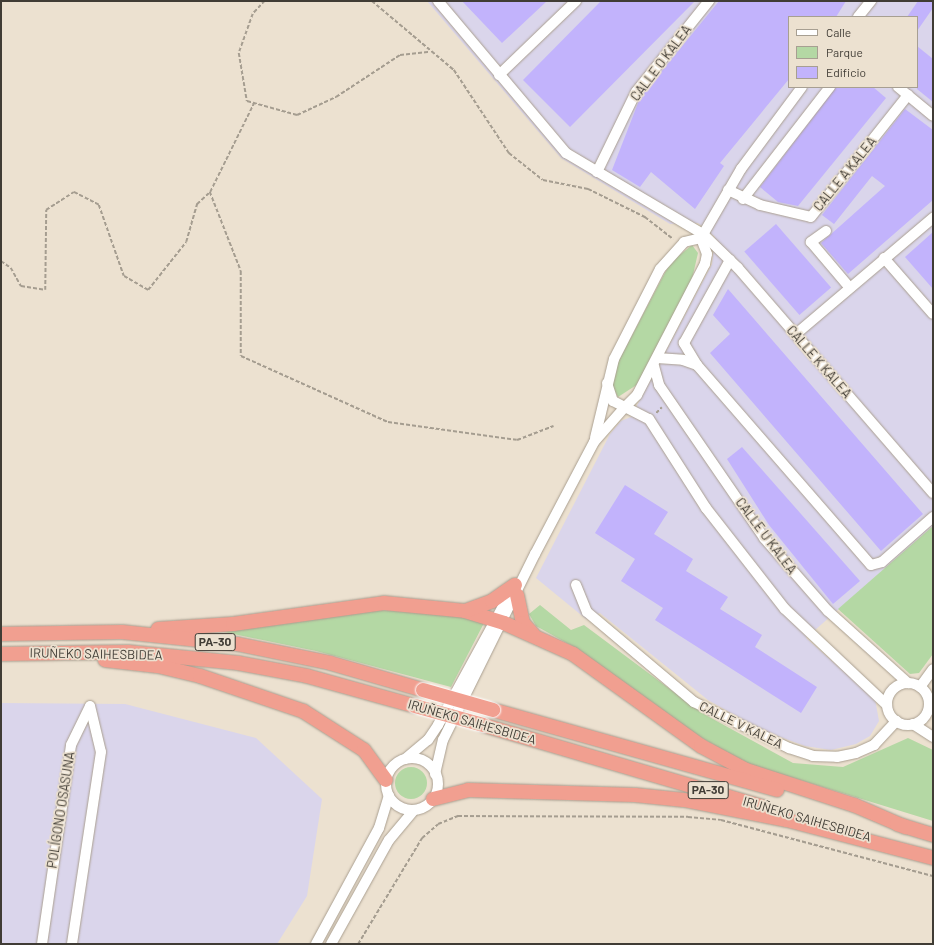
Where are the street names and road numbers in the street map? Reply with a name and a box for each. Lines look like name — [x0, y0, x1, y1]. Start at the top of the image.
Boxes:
street label: CALLE O KALEA — [627, 22, 695, 104]
street label: CALLE A KALEA — [810, 134, 880, 214]
street label: CALLE K KALEA — [783, 323, 855, 401]
street label: CALLE U KALEA — [732, 495, 800, 577]
road number: PA-30 — [194, 632, 236, 652]
street label: IRUÑEKO SAIHESBIDEA — [30, 645, 162, 663]
street label: IRUÑEKO SAIHESBIDEA — [406, 696, 538, 748]
street label: CALLE V KALEA — [697, 698, 785, 752]
street label: POLÍGONO OSASUNA — [44, 751, 78, 869]
road number: PA-30 — [687, 780, 729, 800]
street label: IRUÑEKO SAIHESBIDEA — [741, 793, 873, 845]

